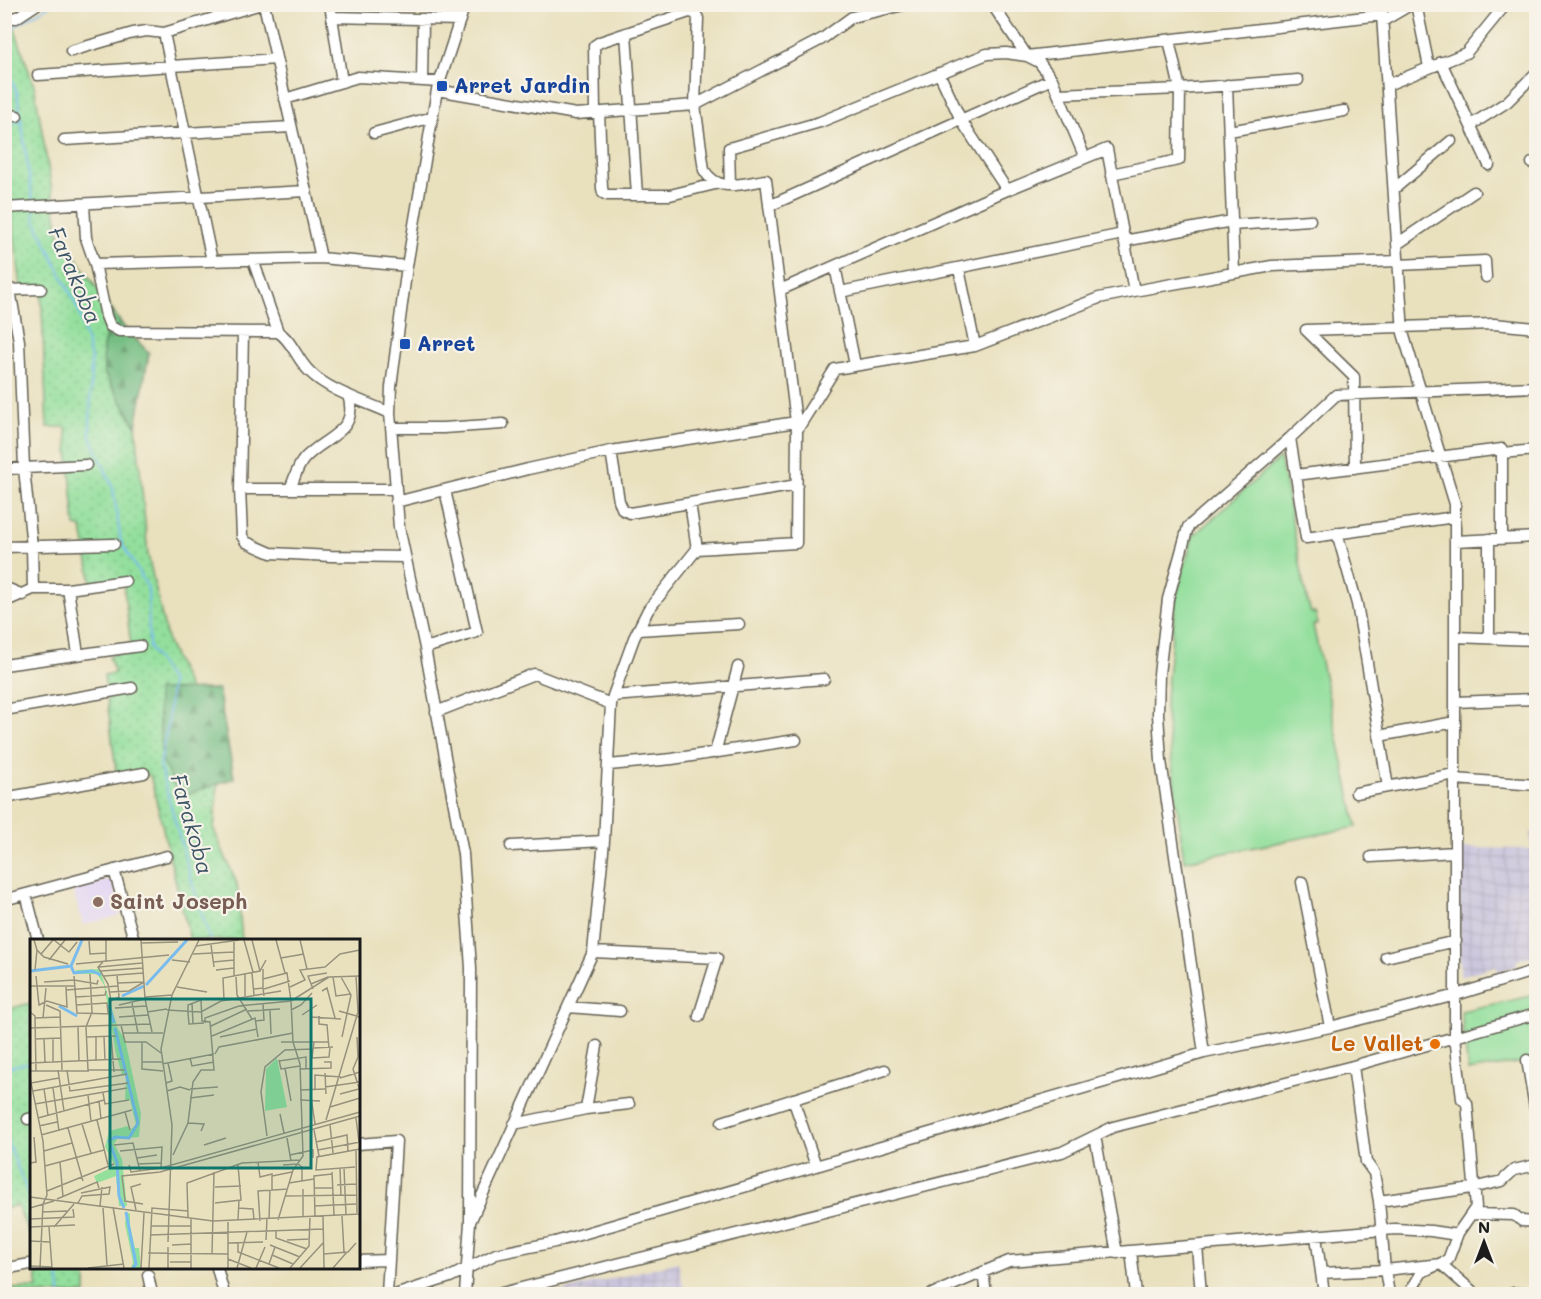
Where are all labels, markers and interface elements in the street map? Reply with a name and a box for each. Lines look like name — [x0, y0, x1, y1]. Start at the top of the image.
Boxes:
place label: Arret Jardin — [454, 71, 590, 98]
marker: Arret Jardin — [435, 79, 449, 93]
water label: Farakoba — [42, 222, 109, 328]
place label: Arret — [417, 329, 475, 356]
marker: Arret — [398, 337, 412, 351]
water label: Farakoba — [164, 770, 221, 877]
place label: Saint Joseph — [110, 887, 247, 914]
marker: Saint Joseph — [91, 895, 105, 909]
inset map — [30, 939, 360, 1269]
place label: Le Vallet — [1331, 1029, 1423, 1056]
marker: Le Vallet — [1428, 1037, 1442, 1051]
north arrow — [1454, 1212, 1514, 1272]
text: N — [1478, 1216, 1490, 1237]

